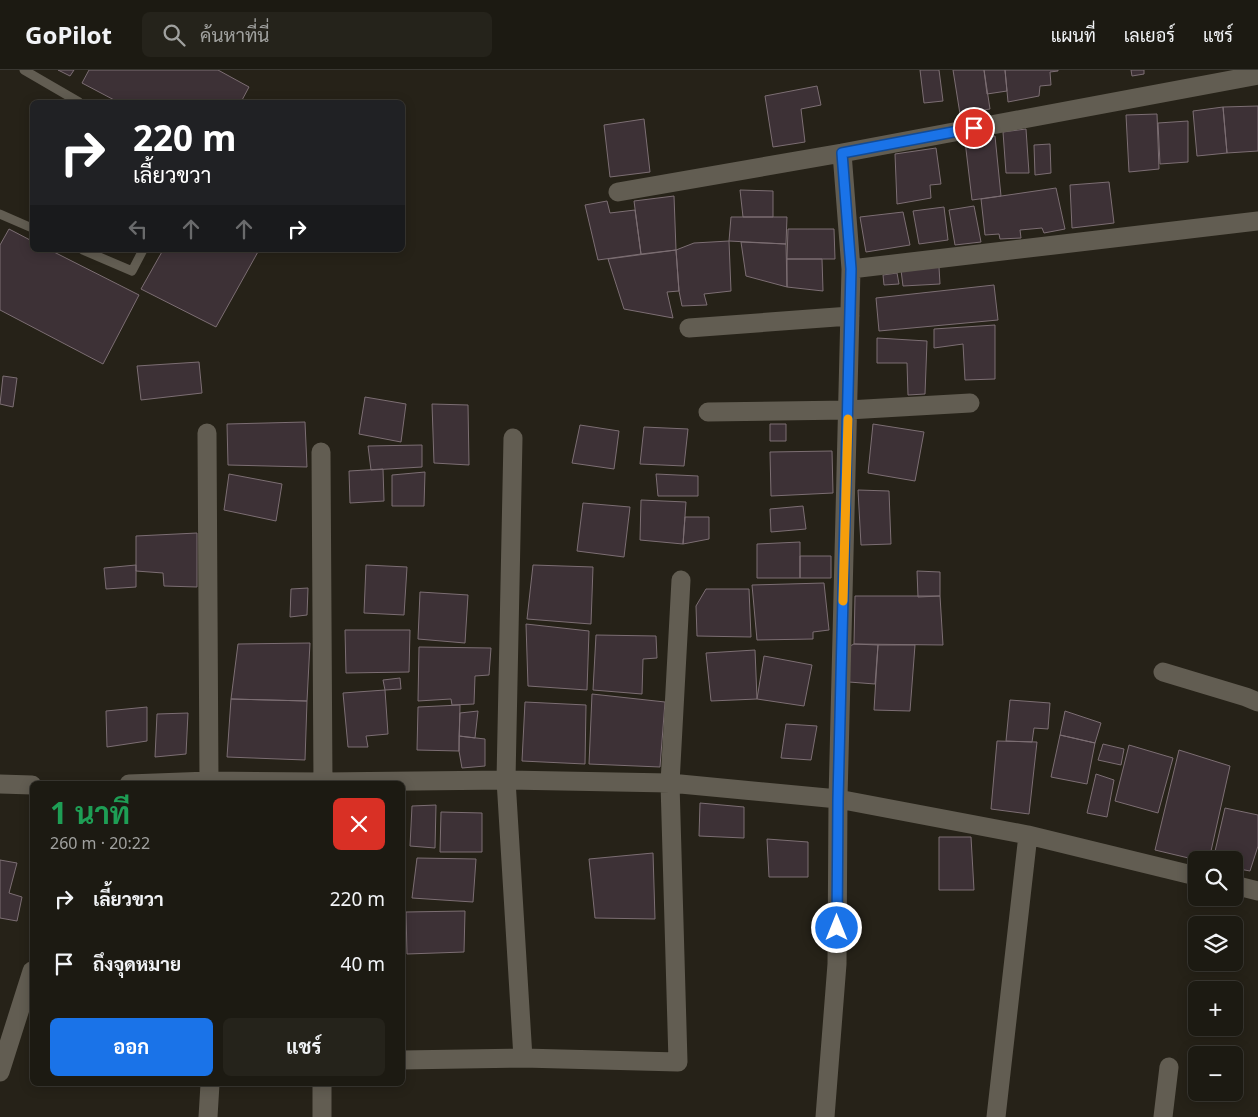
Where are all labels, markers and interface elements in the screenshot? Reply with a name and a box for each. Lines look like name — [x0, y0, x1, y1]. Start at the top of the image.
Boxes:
search box — [142, 12, 492, 57]
text: GoPilot — [25, 18, 112, 51]
icon: search — [160, 21, 188, 49]
text: ค้นหาที่นี่ — [200, 22, 269, 48]
text: แผนที่ — [1051, 23, 1096, 47]
text: เลเยอร์ — [1124, 23, 1175, 47]
text: แชร์ — [1203, 23, 1233, 47]
pin — [953, 107, 995, 149]
text: 220 m — [133, 114, 236, 161]
icon: arrive — [960, 114, 988, 142]
icon: right — [50, 120, 115, 185]
text: เลี้ยวขวา — [133, 159, 211, 189]
icon: left — [124, 215, 152, 243]
icon: ahead — [177, 215, 205, 243]
icon: ahead — [230, 215, 258, 243]
icon: right — [283, 215, 311, 243]
text: 1 นาที — [50, 792, 130, 833]
button: close — [333, 798, 385, 850]
text: 260 m · 20:22 — [50, 832, 150, 854]
map controls — [1188, 851, 1243, 1101]
button: search — [1188, 851, 1243, 906]
icon: right — [50, 885, 78, 913]
text: เลี้ยวขวา — [93, 886, 164, 912]
text: 220 m — [330, 886, 385, 912]
position arrow — [810, 901, 862, 953]
button: layers — [1188, 916, 1243, 971]
icon: arrive — [50, 950, 78, 978]
text: ถึงจุดหมาย — [93, 951, 181, 977]
text: 40 m — [341, 951, 385, 977]
button: + — [1188, 981, 1243, 1036]
button: ออก — [50, 1018, 213, 1076]
button: แชร์ — [223, 1018, 385, 1076]
button: − — [1188, 1046, 1243, 1101]

